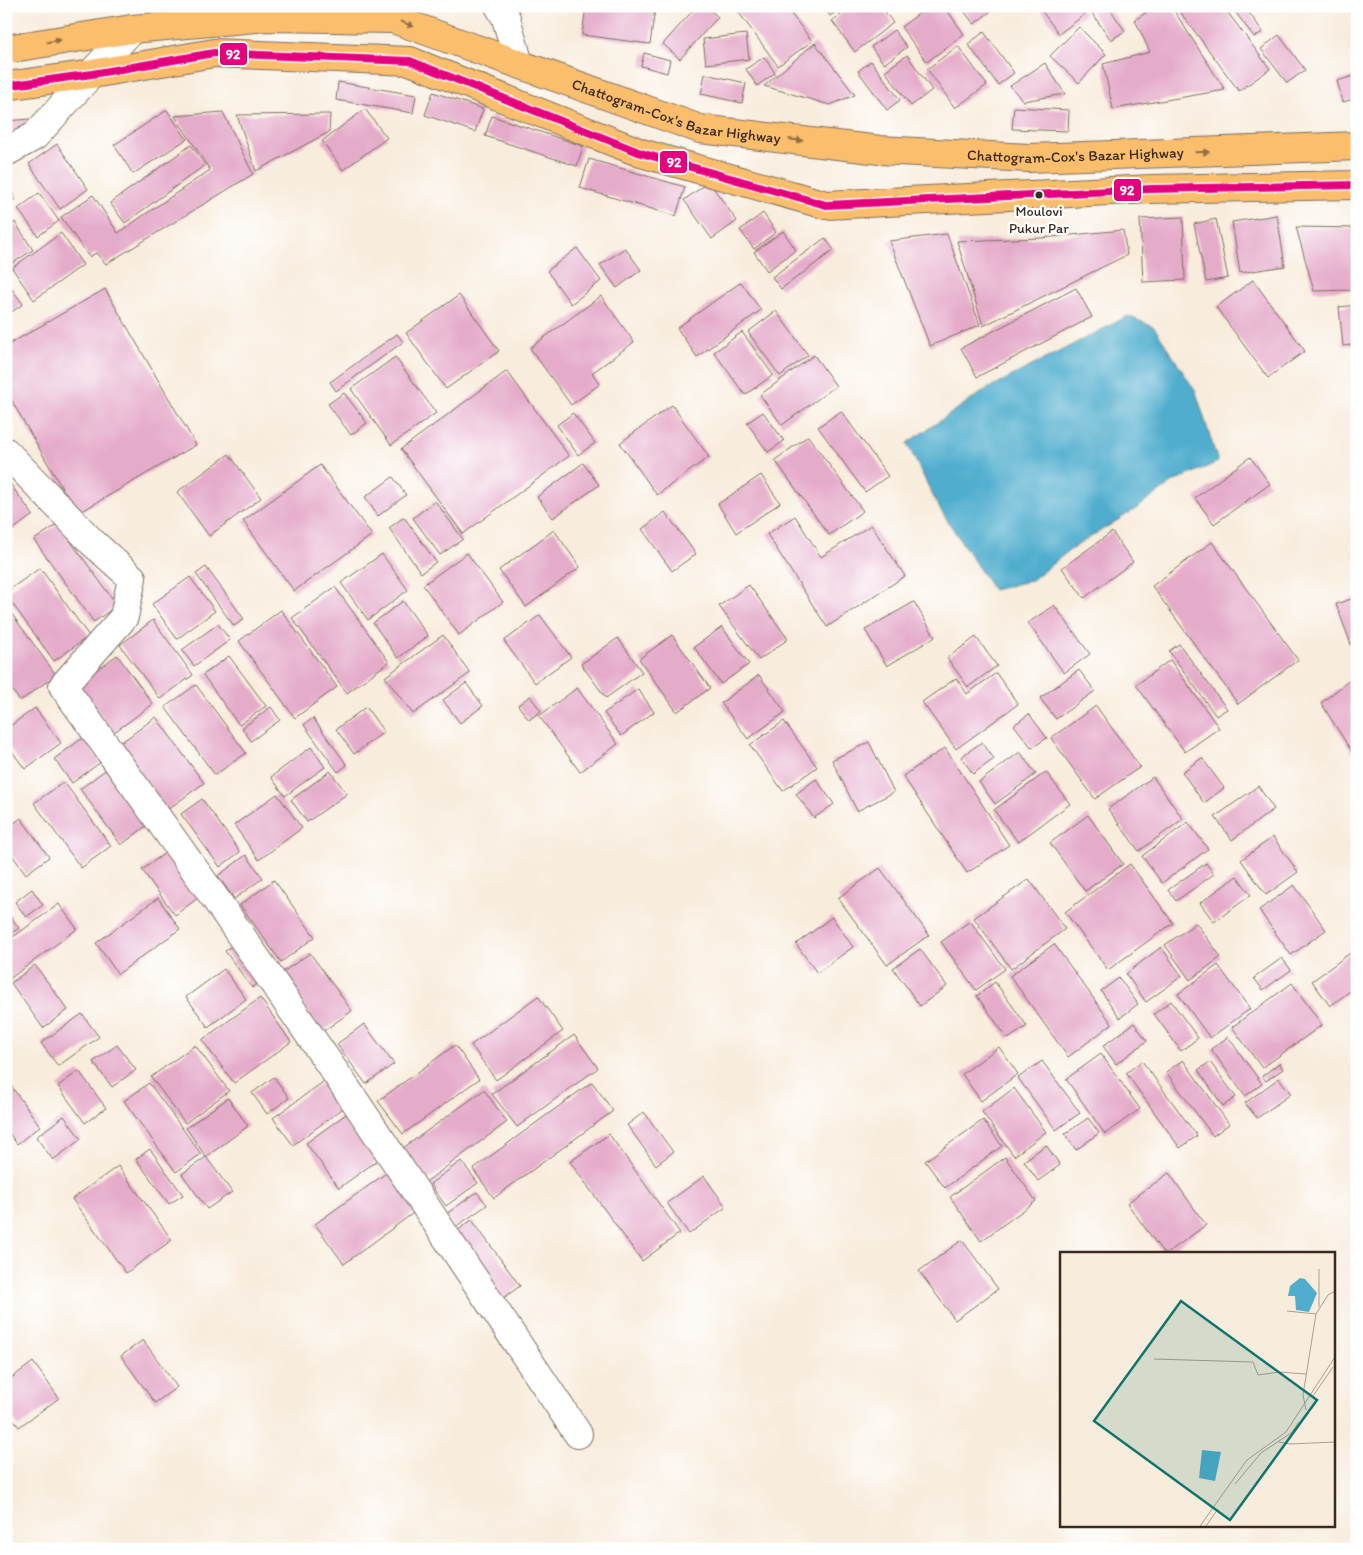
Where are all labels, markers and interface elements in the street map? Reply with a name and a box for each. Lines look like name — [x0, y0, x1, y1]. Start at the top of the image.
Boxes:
one-way arrow — [400, 20, 415, 28]
one-way arrow — [47, 37, 63, 45]
line badge: 92 — [219, 42, 248, 66]
text: 92 — [226, 46, 241, 63]
street label: Chattogram-Cox's Bazar Highway — [569, 75, 782, 147]
one-way arrow — [788, 136, 804, 144]
street label: Chattogram-Cox's Bazar Highway — [967, 143, 1184, 167]
one-way arrow — [1194, 148, 1210, 156]
line badge: 92 — [659, 150, 688, 174]
text: 92 — [667, 154, 682, 171]
line badge: 92 — [1113, 178, 1142, 202]
text: 92 — [1120, 182, 1135, 199]
marker: Moulovi Pukur Par — [1034, 190, 1044, 200]
place label: Moulovi Pukur Par — [1009, 203, 1069, 237]
inset map — [1060, 1252, 1336, 1528]

